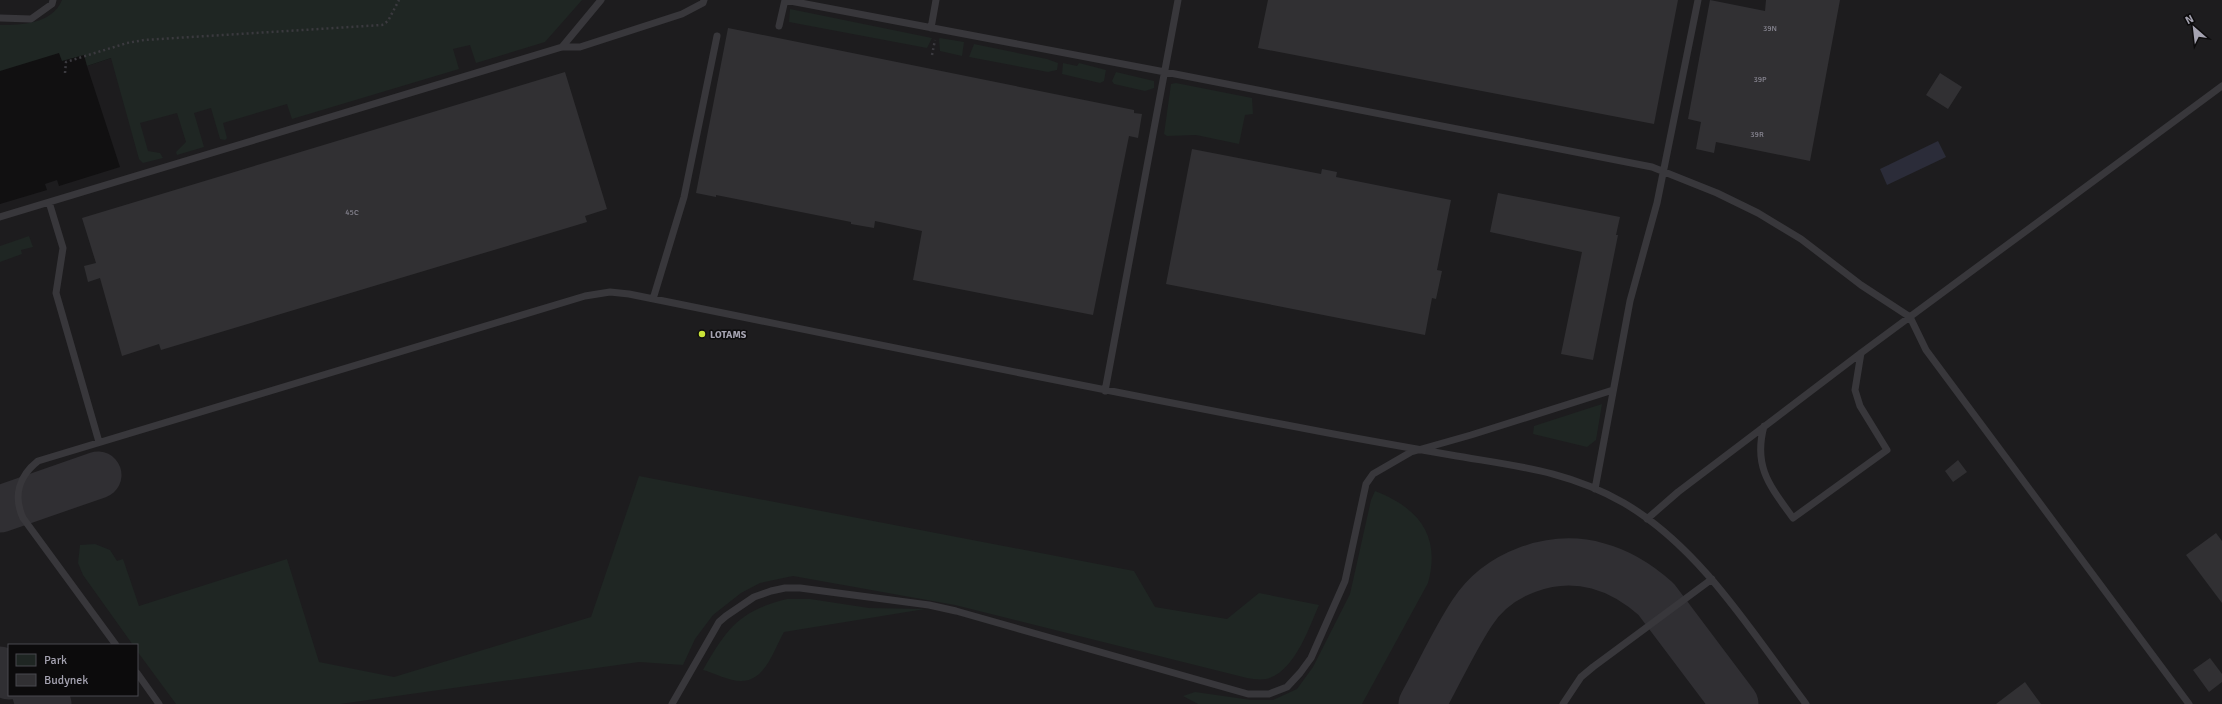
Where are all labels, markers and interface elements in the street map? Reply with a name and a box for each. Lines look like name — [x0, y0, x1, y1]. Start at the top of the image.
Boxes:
north arrow — [2174, 8, 2214, 48]
text: N — [2183, 12, 2196, 27]
house number: 39N — [1763, 23, 1777, 33]
house number: 39P — [1753, 74, 1767, 84]
house number: 39R — [1750, 129, 1764, 139]
house number: 45C — [345, 207, 359, 217]
marker: LOTAMS — [697, 329, 707, 339]
place label: LOTAMS — [710, 329, 747, 341]
legend — [8, 644, 138, 696]
text: Park — [44, 653, 67, 668]
text: Budynek — [44, 673, 88, 688]

